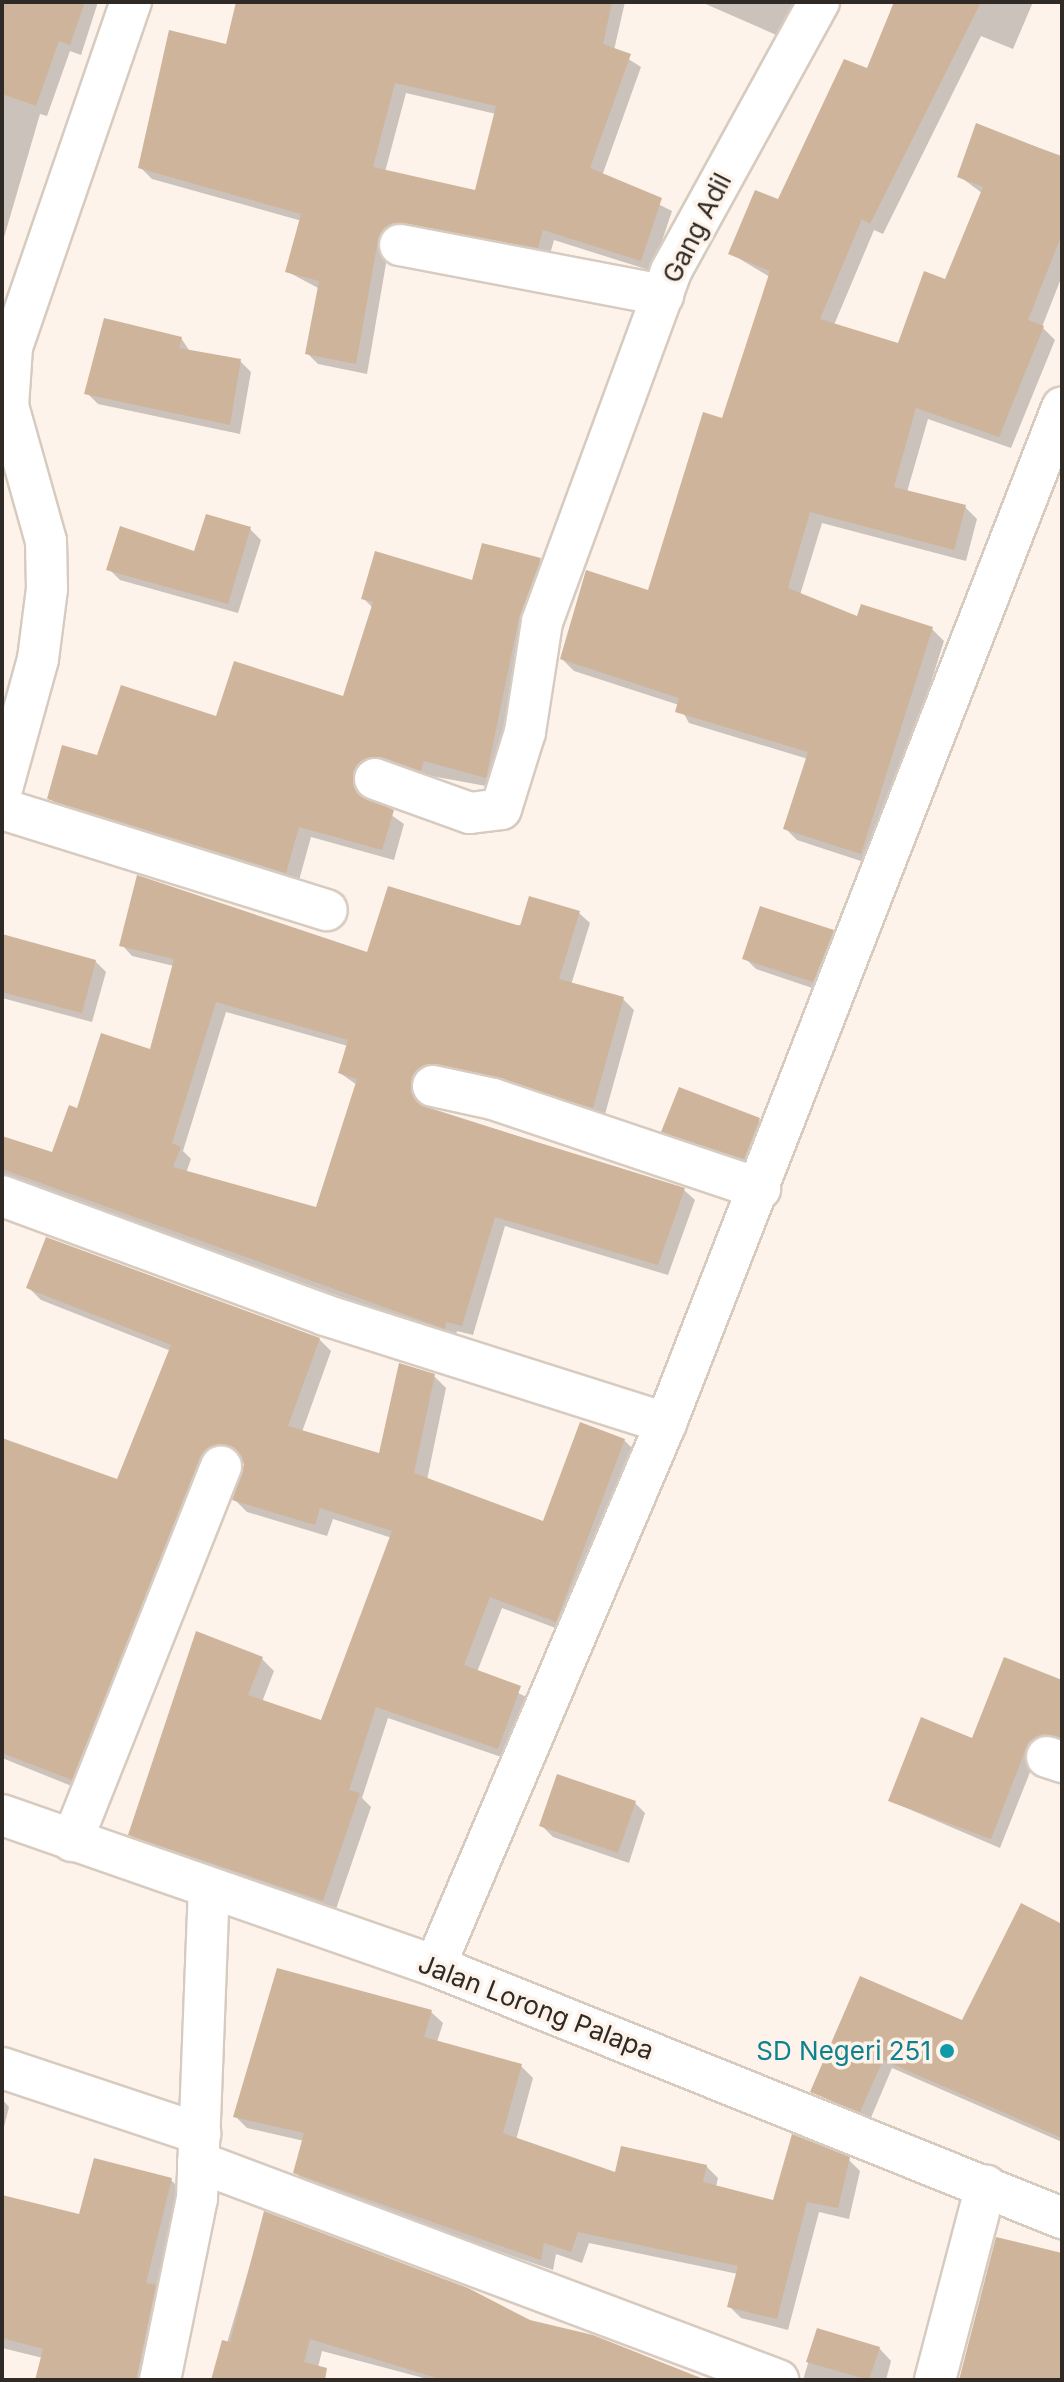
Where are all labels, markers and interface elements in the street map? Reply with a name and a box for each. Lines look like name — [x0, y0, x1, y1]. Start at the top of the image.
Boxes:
street label: Gang Adil — [656, 168, 738, 288]
street label: Jalan Lorong Palapa — [414, 1948, 658, 2066]
place label: SD Negeri 251 — [756, 2035, 931, 2067]
marker: SD Negeri 251 — [938, 2042, 956, 2060]

